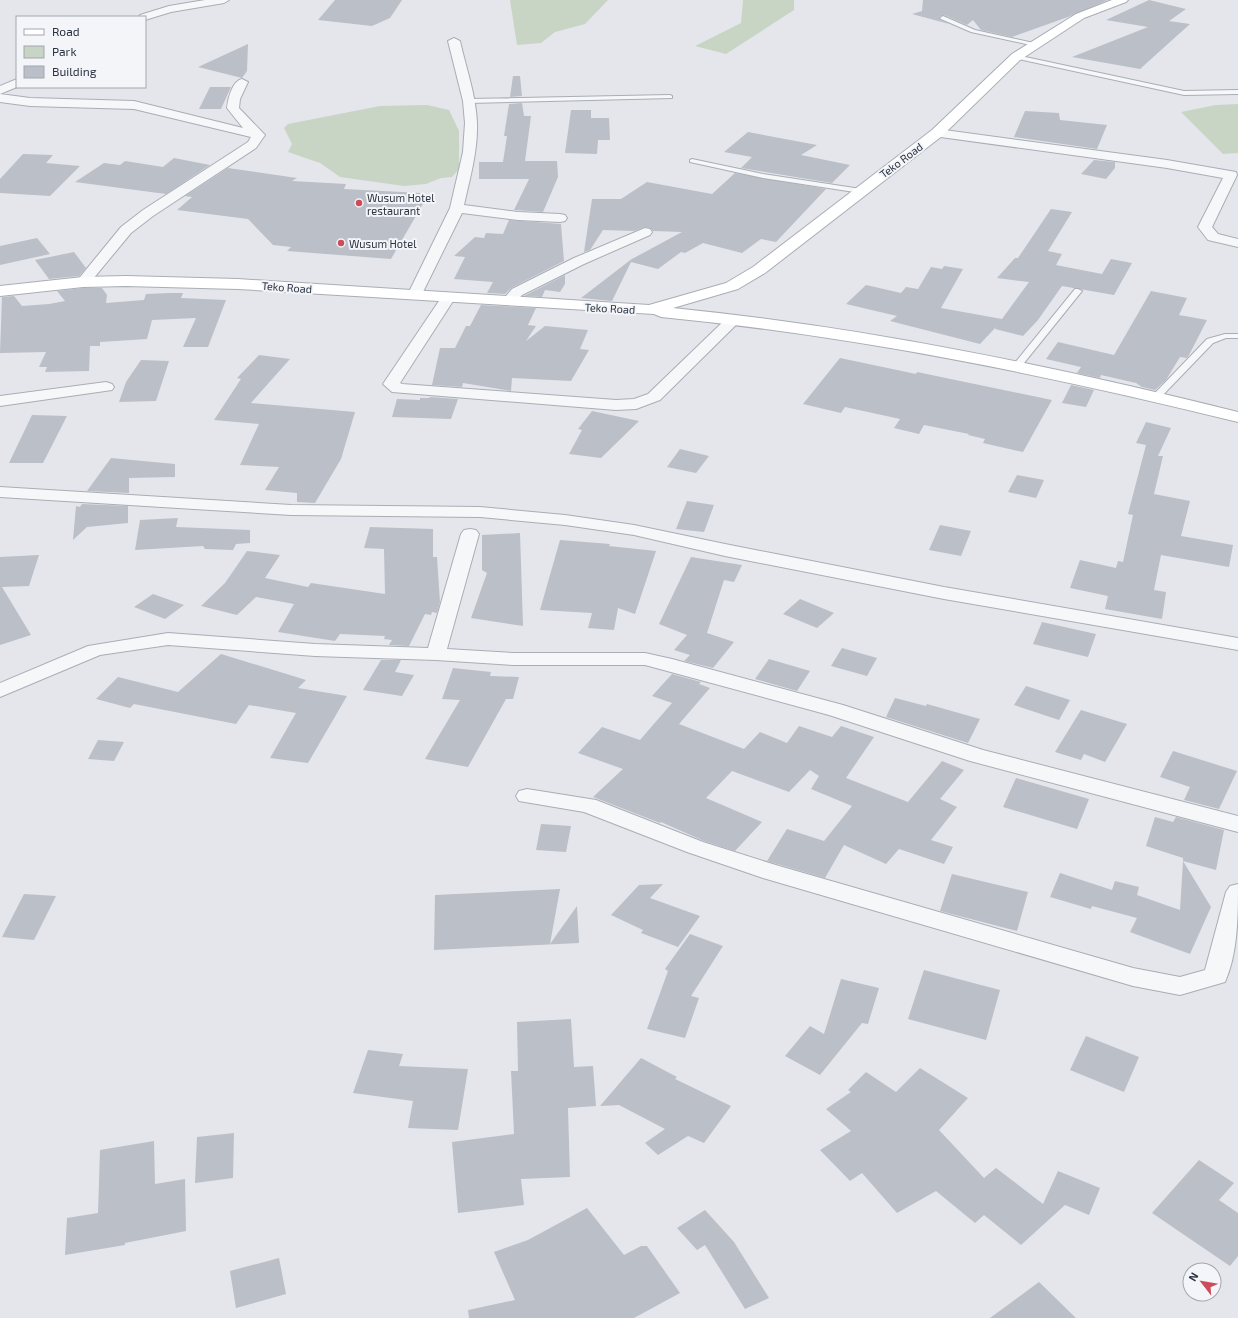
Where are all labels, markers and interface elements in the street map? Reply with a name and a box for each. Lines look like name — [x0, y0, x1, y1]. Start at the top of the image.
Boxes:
legend — [16, 16, 146, 88]
text: Road — [52, 24, 80, 38]
text: Park — [52, 44, 77, 58]
text: Building — [52, 64, 97, 78]
street label: Teko Road — [877, 140, 925, 180]
place label: Wusum Hotel restaurant — [367, 191, 435, 217]
marker: Wusum Hotel restaurant — [354, 198, 364, 208]
place label: Wusum Hotel — [349, 237, 417, 250]
marker: Wusum Hotel — [336, 238, 346, 248]
street label: Teko Road — [261, 279, 313, 295]
street label: Teko Road — [584, 300, 636, 316]
north arrow — [1182, 1262, 1222, 1302]
text: N — [1185, 1270, 1201, 1283]

